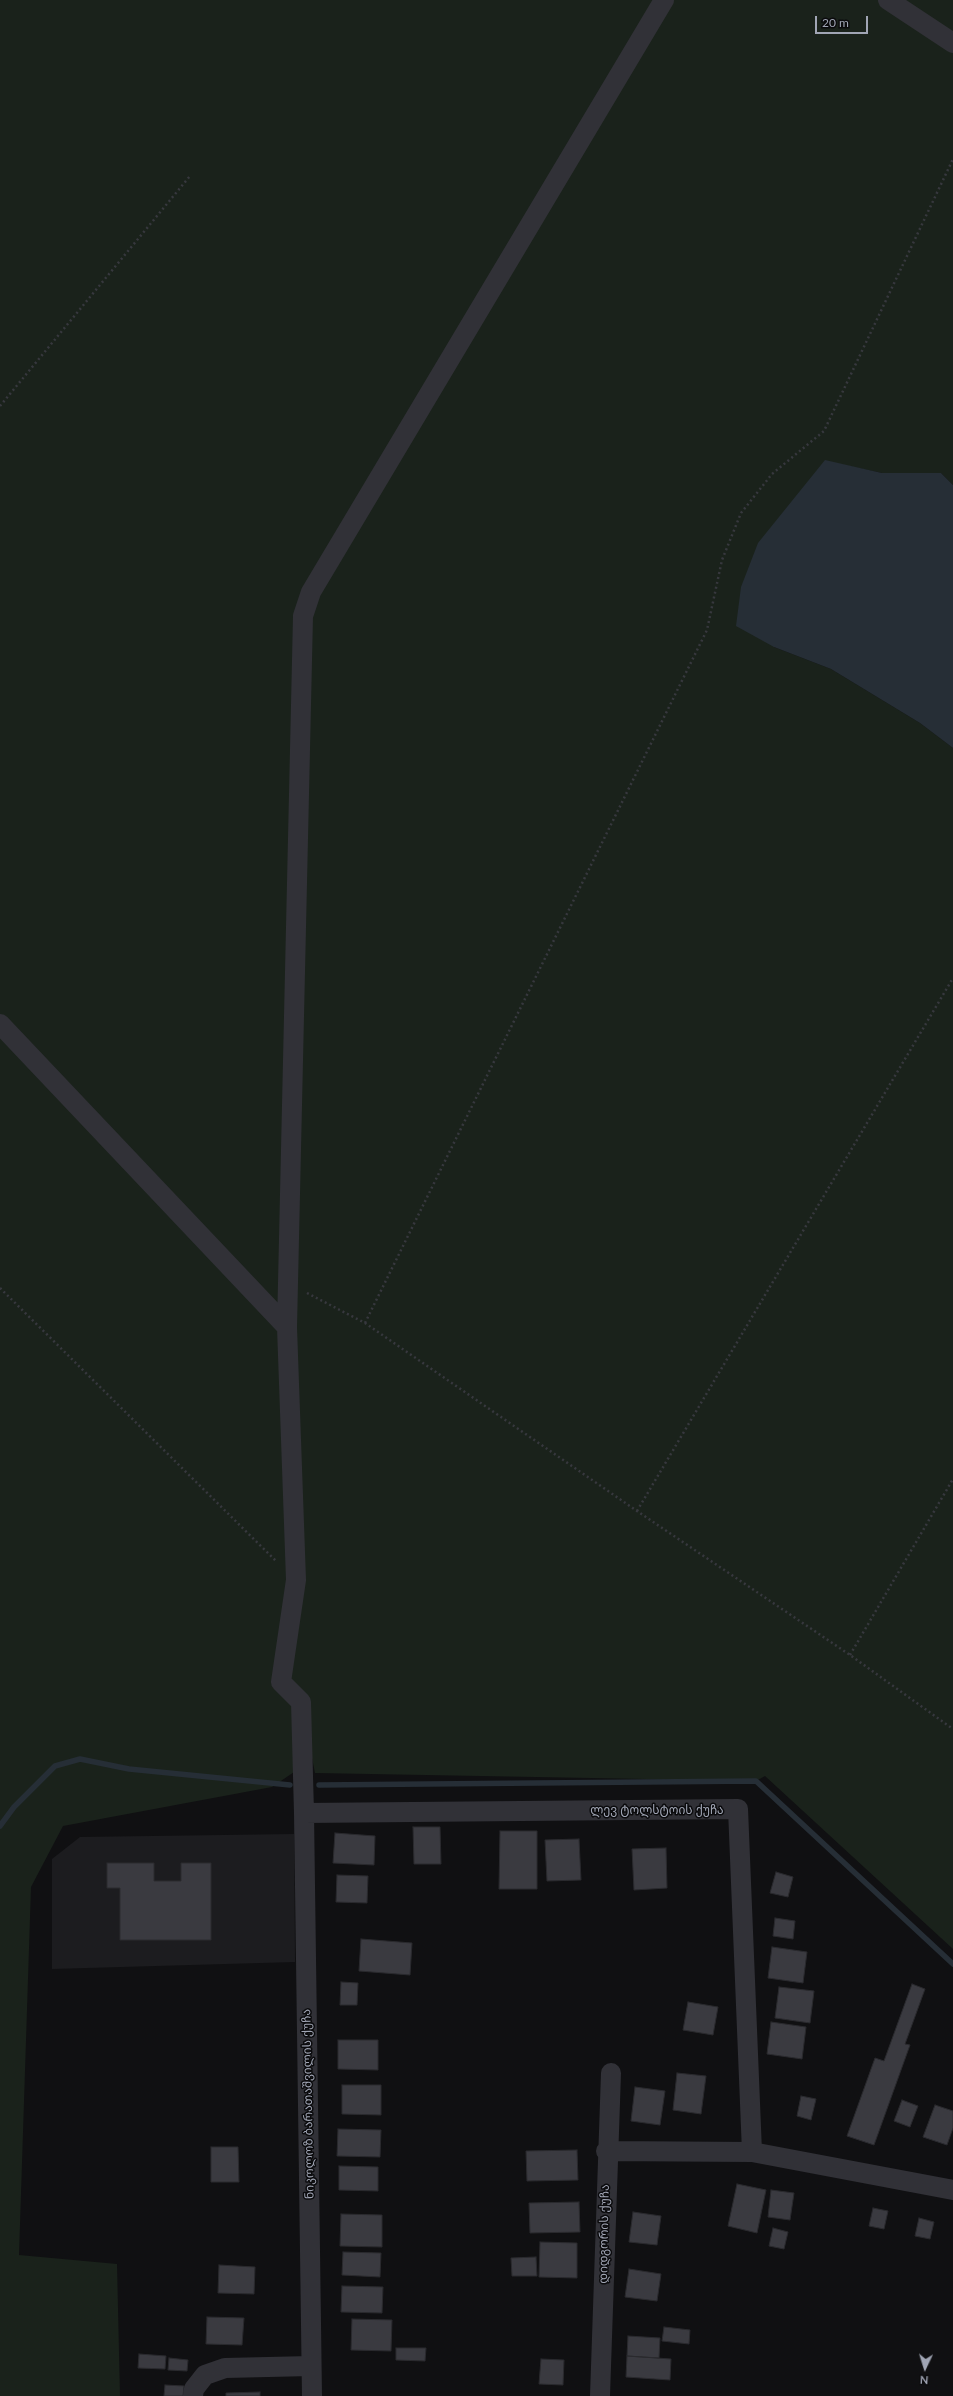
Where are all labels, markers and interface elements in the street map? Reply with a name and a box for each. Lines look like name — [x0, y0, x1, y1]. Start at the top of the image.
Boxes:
scale bar — [817, 8, 870, 34]
text: 20 m — [822, 15, 849, 30]
street label: ლევ ტოლსტოის ქუჩა — [590, 1803, 724, 1817]
street label: ნიკოლოზ ბარათაშვილის ქუჩა — [299, 2009, 317, 2199]
street label: დიდგორის ქუჩა — [596, 2184, 612, 2284]
north arrow — [905, 2348, 945, 2388]
text: N — [919, 2374, 929, 2387]

